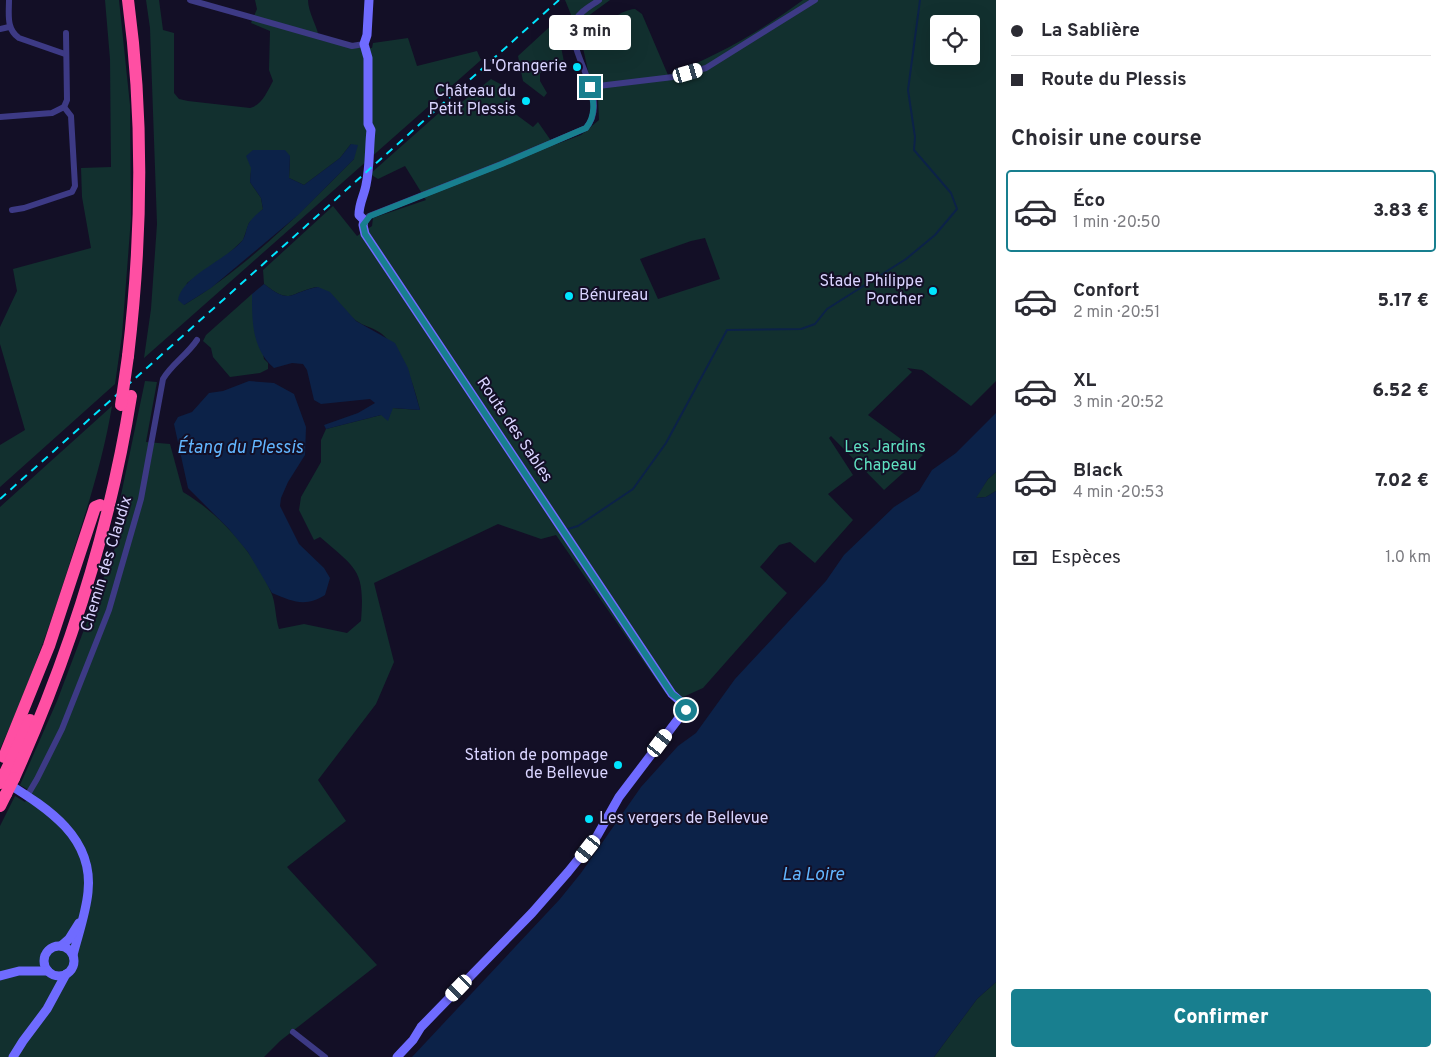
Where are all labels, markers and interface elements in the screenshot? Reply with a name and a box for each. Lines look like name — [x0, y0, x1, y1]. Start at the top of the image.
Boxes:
callout: 3 min — [549, 14, 631, 49]
map controls — [930, 15, 980, 65]
button: locate — [930, 15, 980, 65]
text: La Sablière — [1041, 19, 1140, 43]
text: 3 min — [569, 22, 611, 42]
place label: L'Orangerie — [483, 57, 567, 77]
marker: L'Orangerie — [571, 61, 583, 73]
car — [671, 62, 704, 84]
text: Route du Plessis — [1041, 68, 1187, 92]
route end — [579, 76, 601, 98]
place label: Château du Petit Plessis — [429, 82, 516, 120]
marker: Château du Petit Plessis — [520, 95, 532, 107]
text: Choisir une course — [1011, 126, 1202, 153]
icon: car — [1013, 189, 1058, 234]
text: Éco — [1073, 189, 1105, 213]
text: 3.83 € — [1373, 199, 1429, 223]
text: 1 min · 20:50 — [1073, 213, 1161, 233]
place label: Stade Philippe Porcher — [819, 272, 923, 310]
icon: car — [1013, 279, 1058, 324]
text: Confort — [1073, 279, 1139, 303]
marker: Stade Philippe Porcher — [927, 285, 939, 297]
place label: Bénureau — [579, 286, 648, 306]
text: 5.17 € — [1377, 289, 1429, 313]
marker: Bénureau — [563, 290, 575, 302]
text: 2 min · 20:51 — [1073, 303, 1160, 323]
icon: car — [1013, 369, 1058, 414]
text: XL — [1073, 369, 1096, 393]
street label: Route des Sables — [472, 374, 556, 486]
text: 6.52 € — [1372, 379, 1429, 403]
text: 3 min · 20:52 — [1073, 393, 1164, 413]
water label: Étang du Plessis — [177, 435, 304, 460]
park label: Les Jardins Chapeau — [844, 438, 926, 476]
icon: car — [1013, 459, 1058, 504]
text: Black — [1073, 459, 1123, 483]
text: 7.02 € — [1375, 469, 1429, 493]
text: 4 min · 20:53 — [1073, 483, 1164, 503]
street label: Chemin des Claudix — [77, 494, 137, 634]
icon: cash — [1011, 544, 1039, 572]
text: Espèces — [1051, 546, 1121, 570]
text: 1.0 km — [1385, 548, 1431, 568]
route start — [675, 699, 697, 721]
car — [644, 727, 675, 759]
place label: Station de pompage de Bellevue — [464, 746, 608, 784]
marker: Station de pompage de Bellevue — [612, 759, 624, 771]
place label: Les vergers de Bellevue — [599, 809, 768, 829]
marker: Les vergers de Bellevue — [583, 813, 595, 825]
car — [572, 833, 603, 865]
water label: La Loire — [782, 864, 845, 887]
car — [443, 972, 474, 1004]
button: Confirmer — [1011, 989, 1431, 1047]

